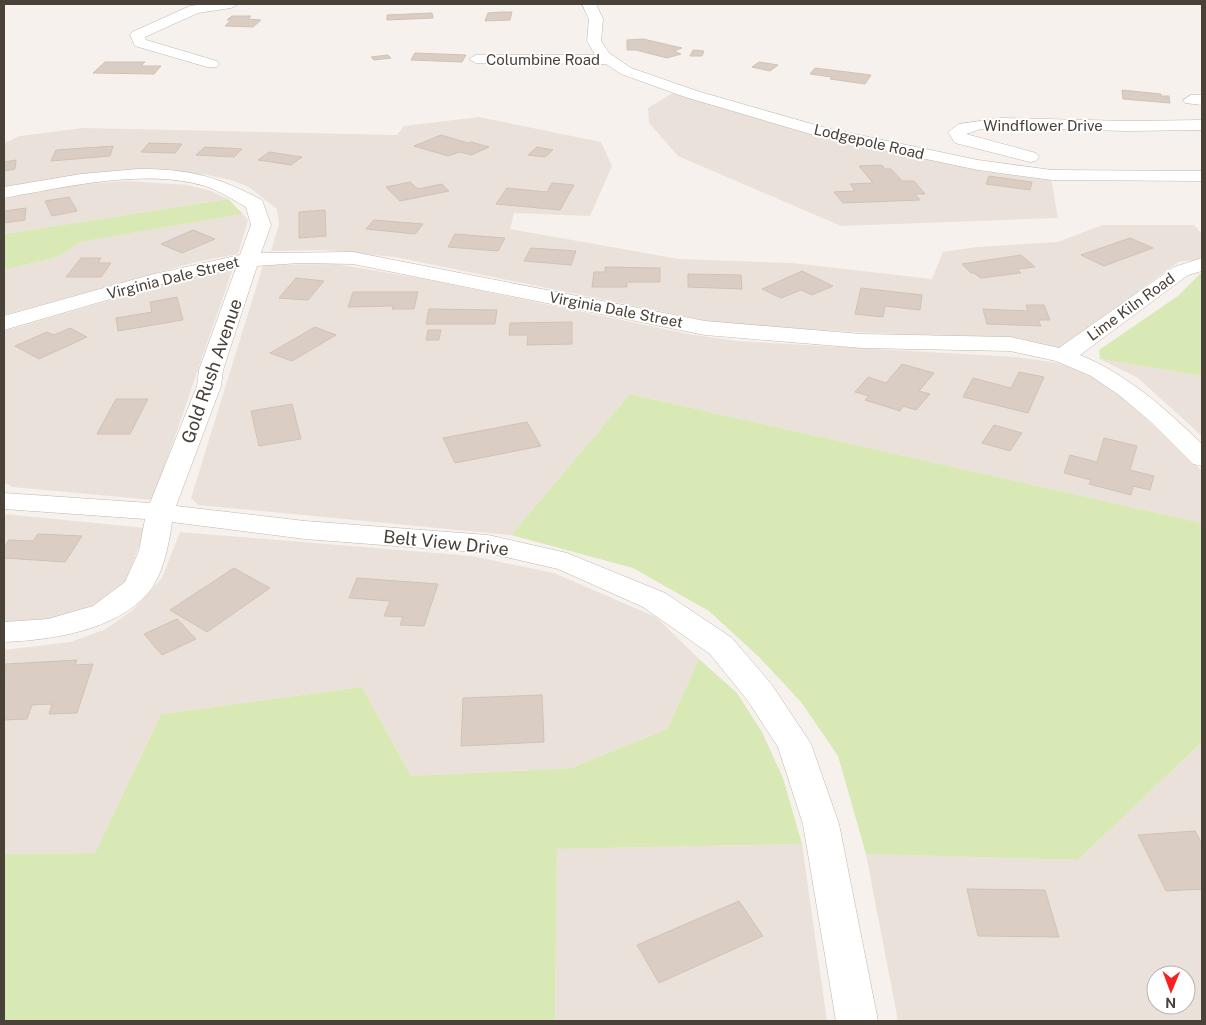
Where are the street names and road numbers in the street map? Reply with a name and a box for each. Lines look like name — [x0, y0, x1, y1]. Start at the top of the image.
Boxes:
street label: Columbine Road — [486, 51, 600, 68]
street label: Windflower Drive — [983, 117, 1103, 134]
street label: Lodgepole Road — [812, 121, 926, 162]
street label: Virginia Dale Street — [105, 253, 241, 302]
street label: Lime Kiln Road — [1084, 269, 1178, 344]
street label: Virginia Dale Street — [548, 288, 684, 331]
street label: Gold Rush Avenue — [177, 296, 246, 446]
street label: Belt View Drive — [382, 525, 510, 560]

